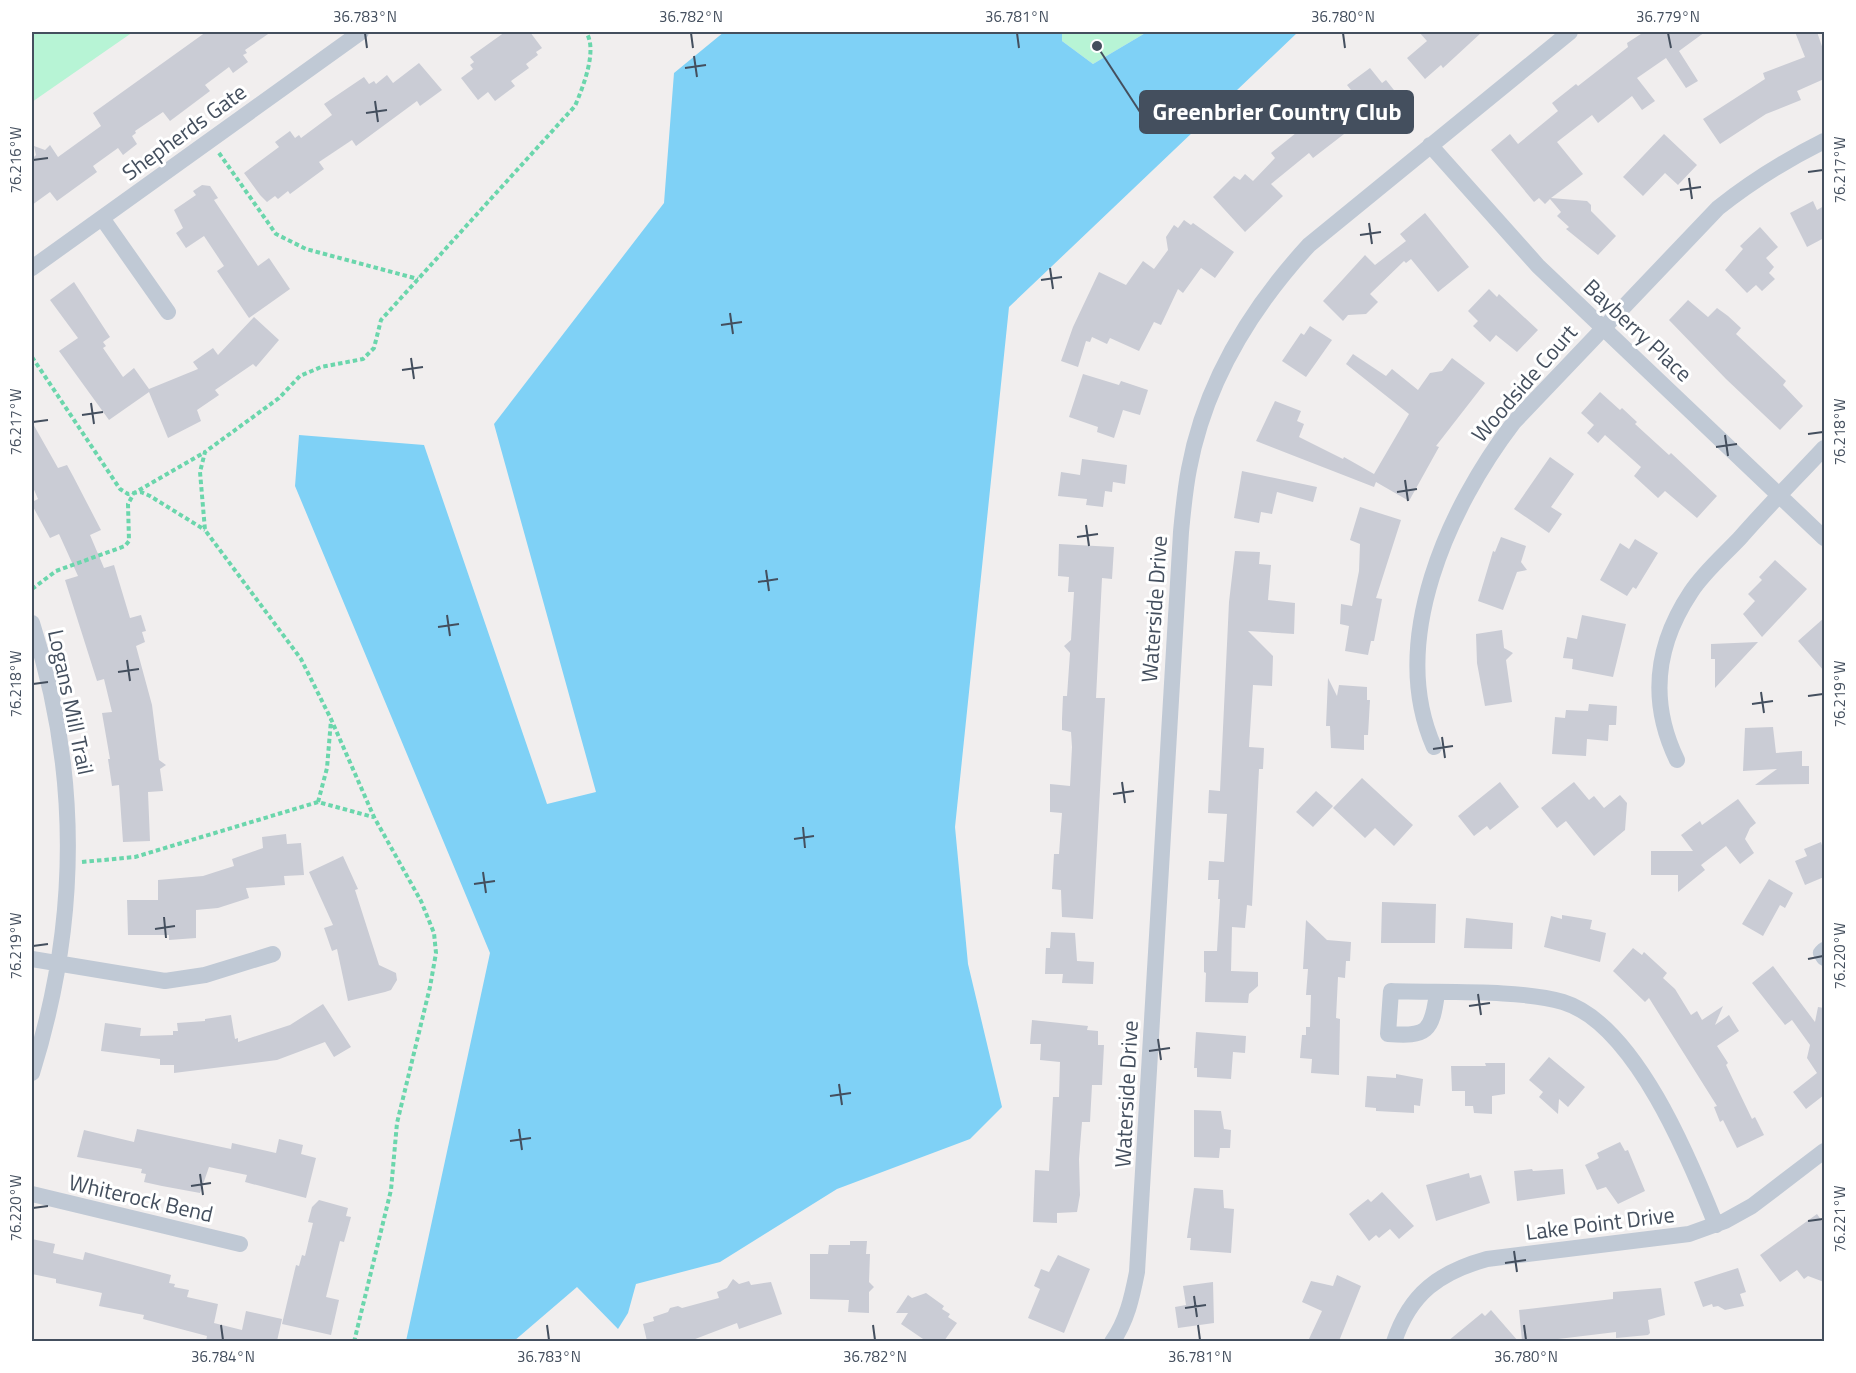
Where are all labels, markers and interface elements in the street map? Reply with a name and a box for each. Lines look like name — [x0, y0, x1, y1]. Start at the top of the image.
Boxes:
text: 36.783°N — [333, 5, 397, 28]
text: 36.782°N — [659, 5, 723, 28]
text: 36.781°N — [985, 5, 1049, 28]
text: 36.780°N — [1311, 5, 1375, 28]
text: 36.779°N — [1636, 5, 1700, 28]
street label: Shepherds Gate — [115, 75, 253, 189]
callout: Greenbrier Country Club — [1140, 91, 1413, 133]
text: Greenbrier Country Club — [1153, 93, 1401, 129]
text: 76.216°W — [4, 127, 27, 193]
text: 76.217°W — [1828, 137, 1851, 203]
street label: Bayberry Place — [1576, 270, 1700, 390]
street label: Woodside Court — [1463, 316, 1585, 450]
text: 76.217°W — [4, 389, 27, 455]
text: 76.218°W — [1828, 399, 1851, 465]
street label: Waterside Drive — [1132, 534, 1176, 684]
street label: Logans Mill Trail — [39, 626, 103, 778]
text: 76.218°W — [4, 651, 27, 717]
text: 76.219°W — [1828, 661, 1851, 727]
text: 76.219°W — [4, 913, 27, 979]
text: 76.220°W — [1828, 923, 1851, 989]
street label: Waterside Drive — [1105, 1020, 1147, 1168]
street label: Whiterock Bend — [66, 1165, 216, 1231]
text: 76.220°W — [4, 1175, 27, 1241]
text: 76.221°W — [1828, 1186, 1851, 1252]
street label: Lake Point Drive — [1524, 1197, 1676, 1249]
text: 36.784°N — [191, 1345, 255, 1368]
text: 36.783°N — [517, 1345, 581, 1368]
text: 36.782°N — [843, 1345, 907, 1368]
text: 36.781°N — [1168, 1345, 1232, 1368]
text: 36.780°N — [1494, 1345, 1558, 1368]

